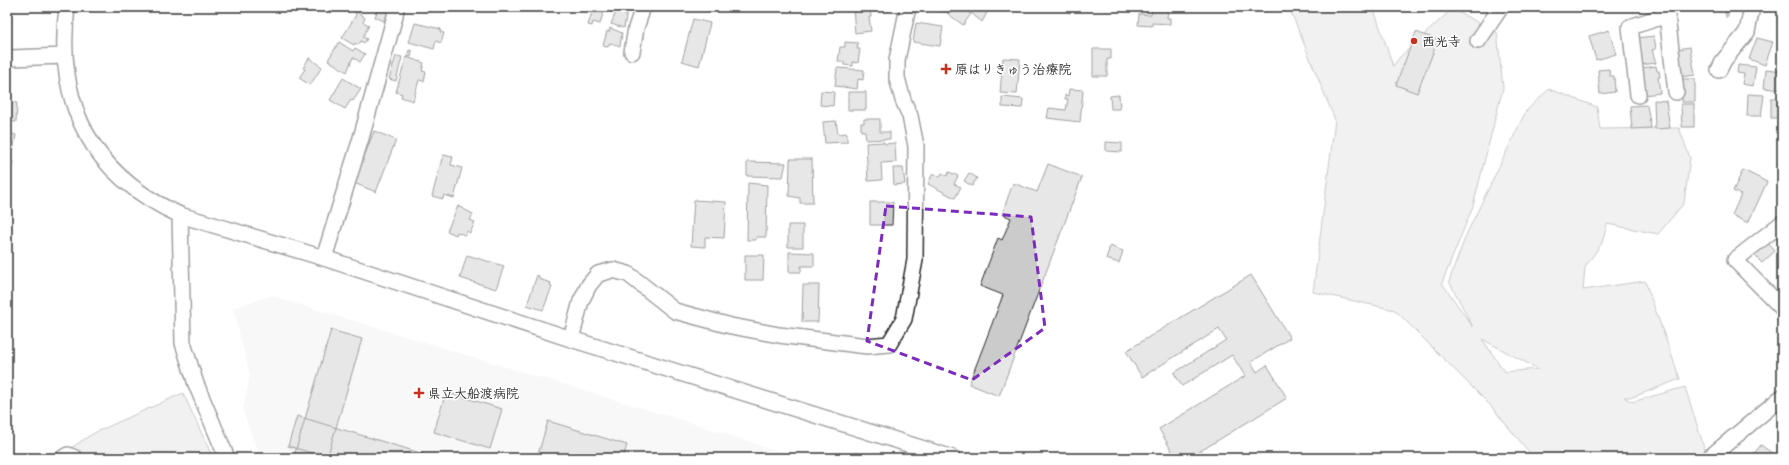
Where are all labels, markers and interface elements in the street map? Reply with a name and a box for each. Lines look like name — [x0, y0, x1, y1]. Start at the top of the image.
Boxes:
place label: 西光寺 — [1422, 33, 1461, 51]
marker: 西光寺 — [1409, 36, 1419, 46]
place label: 原はりきゅう治療院 — [955, 61, 1071, 79]
marker: 原はりきゅう治療院 — [940, 63, 952, 75]
place label: 県立大船渡病院 — [428, 385, 519, 403]
marker: 県立大船渡病院 — [413, 387, 425, 399]

